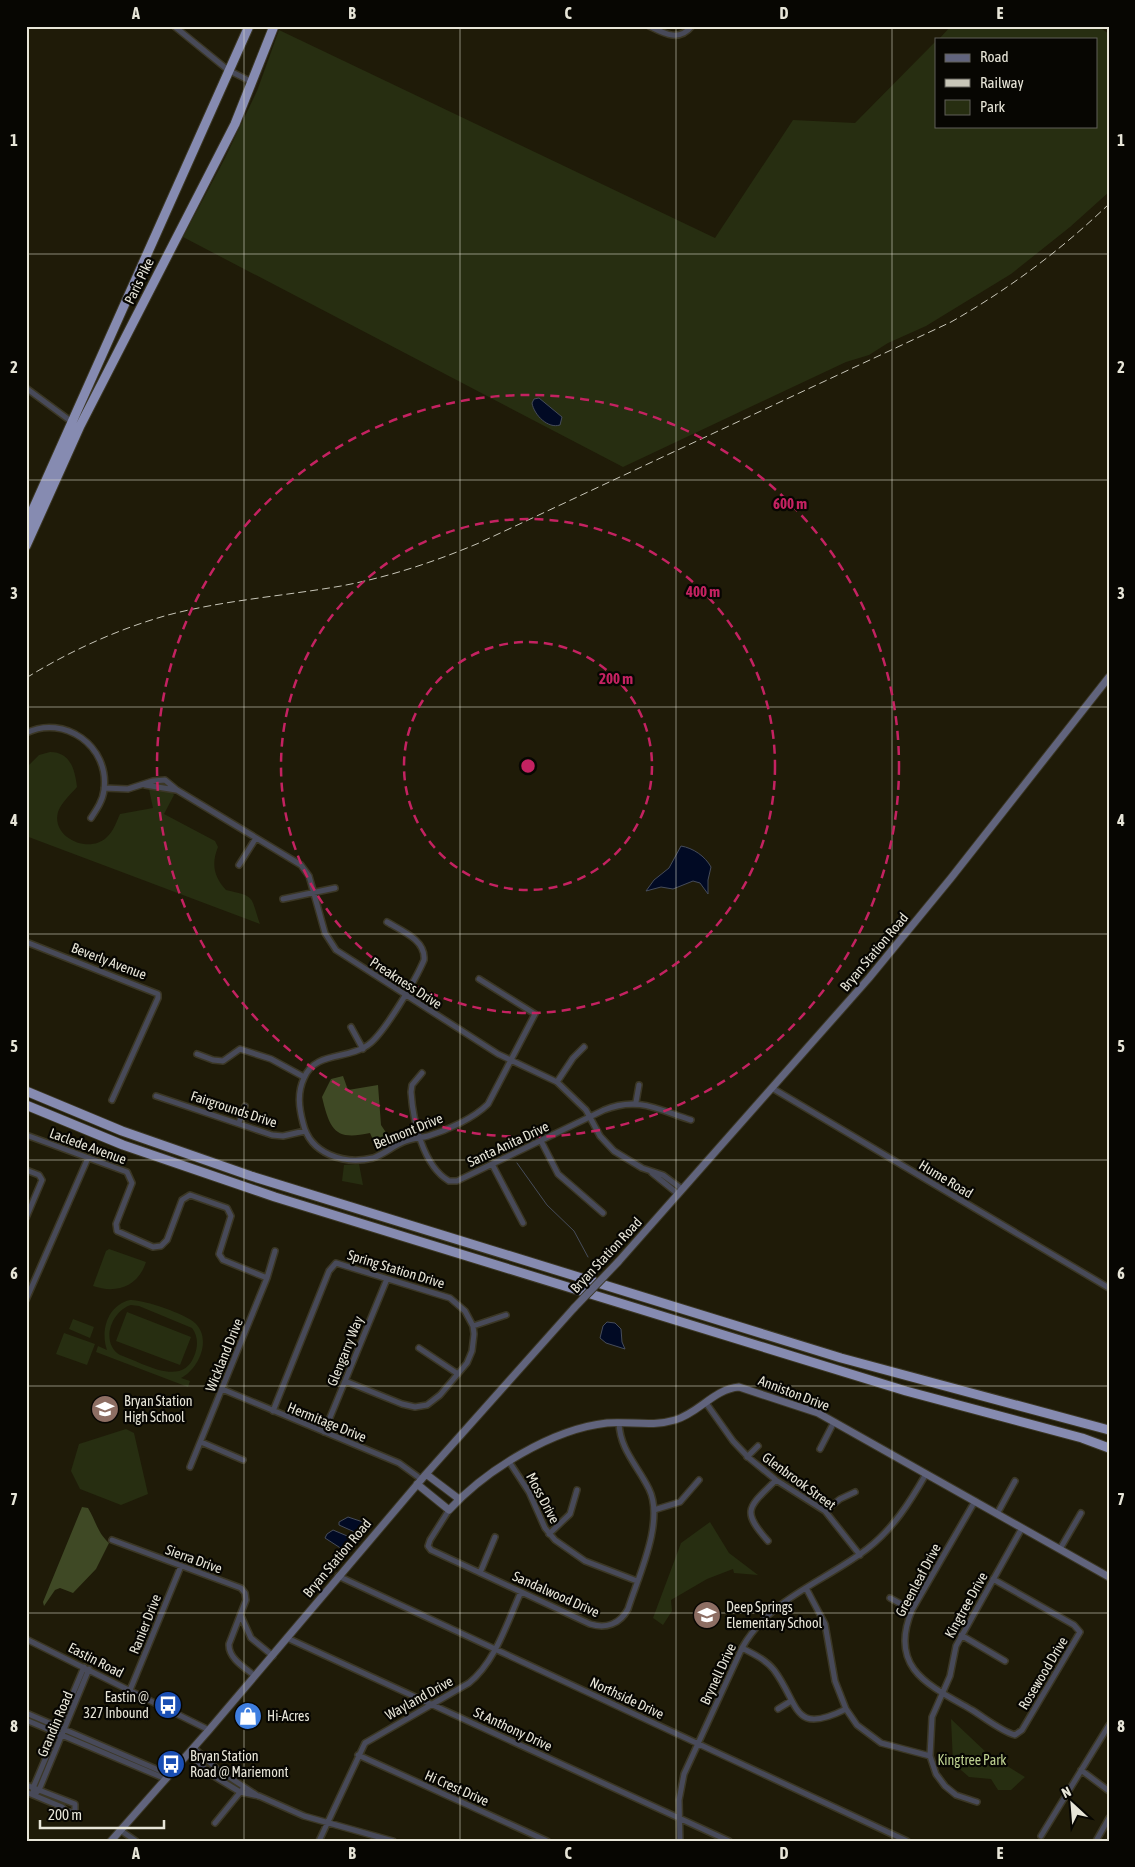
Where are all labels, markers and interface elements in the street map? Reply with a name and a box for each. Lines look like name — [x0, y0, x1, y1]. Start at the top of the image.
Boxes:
text: A — [131, 4, 140, 22]
text: B — [348, 4, 356, 22]
text: C — [564, 4, 572, 22]
text: D — [780, 4, 789, 22]
text: E — [997, 4, 1004, 22]
legend — [935, 38, 1098, 128]
text: Road — [980, 48, 1009, 65]
text: Railway — [980, 74, 1024, 91]
text: Park — [980, 98, 1005, 115]
text: 1 — [10, 131, 18, 149]
text: 1 — [1117, 131, 1125, 149]
street label: Paris Pike — [121, 255, 157, 307]
text: 2 — [10, 358, 18, 376]
text: 2 — [1117, 358, 1125, 376]
text: 600 m — [773, 495, 807, 512]
text: 400 m — [685, 583, 720, 600]
text: 3 — [10, 584, 18, 602]
text: 3 — [1117, 584, 1125, 602]
text: 200 m — [599, 670, 633, 687]
centre of rings — [519, 757, 537, 775]
text: 4 — [9, 811, 18, 829]
text: 4 — [1116, 811, 1125, 829]
street label: Bryan Station Road — [837, 910, 911, 994]
street label: Beverly Avenue — [69, 939, 149, 983]
street label: Preakness Drive — [367, 954, 445, 1012]
text: 5 — [10, 1037, 18, 1055]
text: 5 — [1117, 1037, 1125, 1055]
street label: Fairgrounds Drive — [189, 1088, 279, 1130]
street label: Belmont Drive — [371, 1110, 445, 1152]
street label: Santa Anita Drive — [465, 1118, 551, 1170]
street label: Laclede Avenue — [47, 1125, 129, 1167]
street label: Hume Road — [916, 1157, 976, 1201]
street label: Bryan Station Road — [567, 1214, 645, 1296]
street label: Spring Station Drive — [345, 1247, 447, 1291]
text: 6 — [10, 1264, 18, 1282]
text: 6 — [1117, 1264, 1125, 1282]
street label: Glengarry Way — [324, 1313, 366, 1388]
street label: Wickland Drive — [202, 1316, 246, 1394]
street label: Anniston Drive — [756, 1372, 832, 1414]
place label: Bryan Station High School — [124, 1393, 193, 1425]
school or university icon: Bryan Station High School — [90, 1394, 120, 1424]
street label: Hermitage Drive — [285, 1399, 369, 1445]
street label: Glenbrook Street — [759, 1449, 839, 1513]
street label: Moss Drive — [523, 1470, 563, 1526]
text: 7 — [10, 1490, 18, 1508]
text: 7 — [1117, 1490, 1125, 1508]
street label: Bryan Station Road — [300, 1516, 374, 1600]
street label: Sierra Drive — [164, 1541, 224, 1577]
street label: Greenleaf Drive — [892, 1541, 944, 1619]
street label: Sandalwood Drive — [510, 1568, 602, 1620]
street label: Kingtree Drive — [941, 1569, 991, 1641]
street label: Ranier Drive — [126, 1592, 164, 1656]
place label: Deep Springs Elementary School — [726, 1599, 822, 1631]
school or university icon: Deep Springs Elementary School — [692, 1600, 722, 1630]
street label: Rosewood Drive — [1015, 1634, 1071, 1712]
street label: Eastin Road — [66, 1639, 126, 1681]
street label: Brynell Drive — [697, 1641, 739, 1707]
street label: Wayland Drive — [382, 1673, 456, 1723]
street label: Northside Drive — [587, 1674, 667, 1722]
street label: Grandin Road — [34, 1689, 76, 1759]
place label: Eastin @ 327 Inbound — [84, 1689, 149, 1721]
bus stop icon: Eastin @ 327 Inbound — [153, 1690, 183, 1720]
shop icon: Hi-Acres — [233, 1701, 263, 1731]
street label: St Anthony Drive — [471, 1704, 555, 1754]
place label: Hi-Acres — [267, 1708, 309, 1724]
text: 8 — [10, 1717, 18, 1735]
text: 8 — [1117, 1717, 1125, 1735]
place label: Bryan Station Road @ Mariemont — [190, 1748, 289, 1780]
bus stop icon: Bryan Station Road @ Mariemont — [156, 1749, 186, 1779]
park label: Kingtree Park — [938, 1752, 1007, 1768]
street label: Hi Crest Drive — [423, 1767, 491, 1809]
north arrow — [1048, 1780, 1098, 1830]
text: N — [1059, 1783, 1074, 1801]
scale bar — [40, 1797, 164, 1829]
text: 200 m — [48, 1806, 82, 1823]
text: A — [131, 1844, 140, 1862]
text: B — [348, 1844, 356, 1862]
text: C — [564, 1844, 572, 1862]
text: D — [780, 1844, 789, 1862]
text: E — [997, 1844, 1004, 1862]

